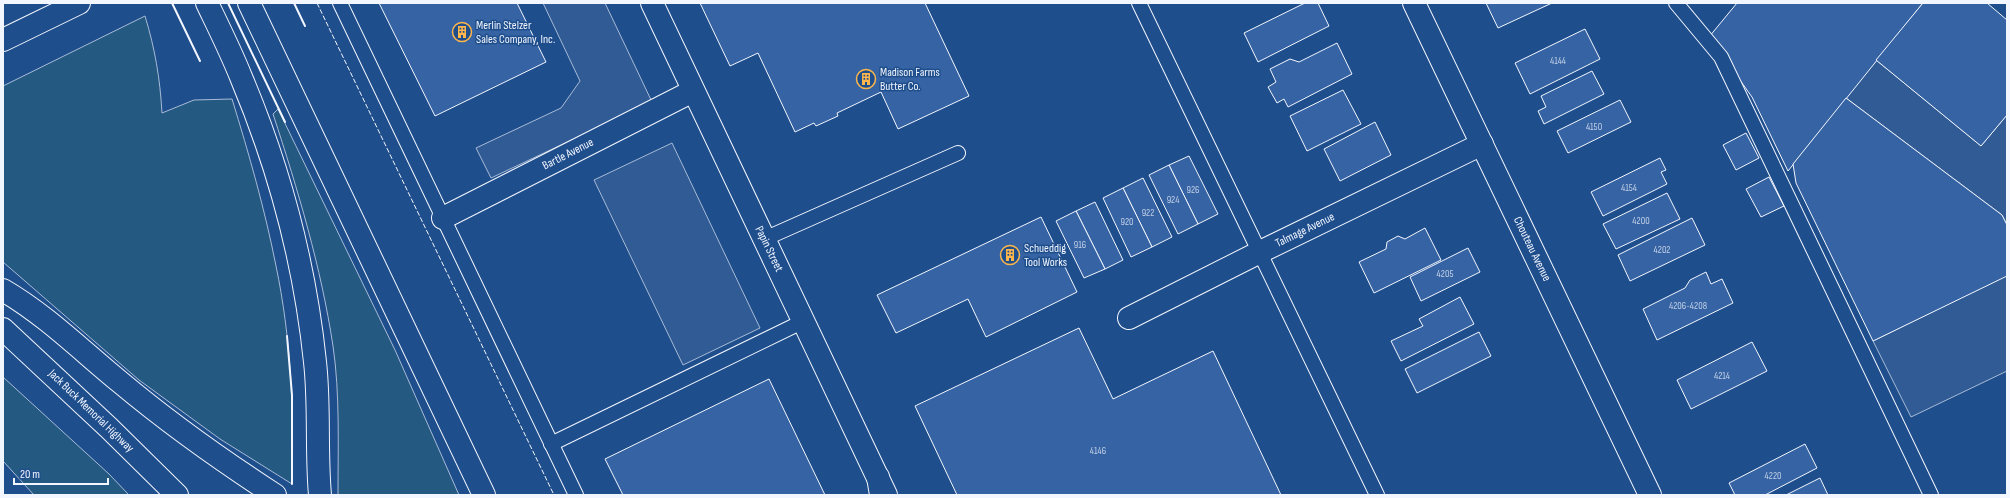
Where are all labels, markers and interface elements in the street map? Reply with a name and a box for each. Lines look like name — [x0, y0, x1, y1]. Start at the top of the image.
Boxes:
place label: Merlin Stelzer Sales Company, Inc. — [476, 18, 555, 47]
building icon: Merlin Stelzer Sales Company, Inc. — [451, 21, 473, 43]
house number: 4144 — [1550, 55, 1566, 67]
place label: Madison Farms Butter Co. — [880, 65, 940, 94]
building icon: Madison Farms Butter Co. — [855, 68, 877, 90]
house number: 4150 — [1586, 121, 1602, 133]
street label: Bartle Avenue — [540, 135, 596, 173]
house number: 4154 — [1621, 182, 1637, 194]
house number: 926 — [1187, 184, 1199, 196]
house number: 924 — [1167, 194, 1179, 206]
house number: 922 — [1142, 207, 1154, 219]
street label: Talmage Avenue — [1273, 209, 1337, 251]
street label: Chouteau Avenue — [1510, 214, 1554, 284]
house number: 4200 — [1632, 215, 1650, 227]
house number: 920 — [1120, 216, 1134, 228]
street label: Papin Street — [751, 224, 787, 275]
house number: 916 — [1074, 239, 1086, 251]
place label: Schueddig Tool Works — [1024, 241, 1067, 270]
building icon: Schueddig Tool Works — [999, 244, 1021, 266]
house number: 4202 — [1654, 244, 1670, 256]
house number: 4205 — [1437, 268, 1453, 280]
house number: 4206-4208 — [1669, 300, 1707, 312]
street label: Jack Buck Memorial Highway — [44, 366, 137, 456]
house number: 4214 — [1714, 370, 1730, 382]
house number: 4146 — [1090, 445, 1106, 457]
scale bar — [14, 460, 108, 486]
text: 20 m — [20, 467, 40, 482]
house number: 4220 — [1765, 470, 1781, 482]

